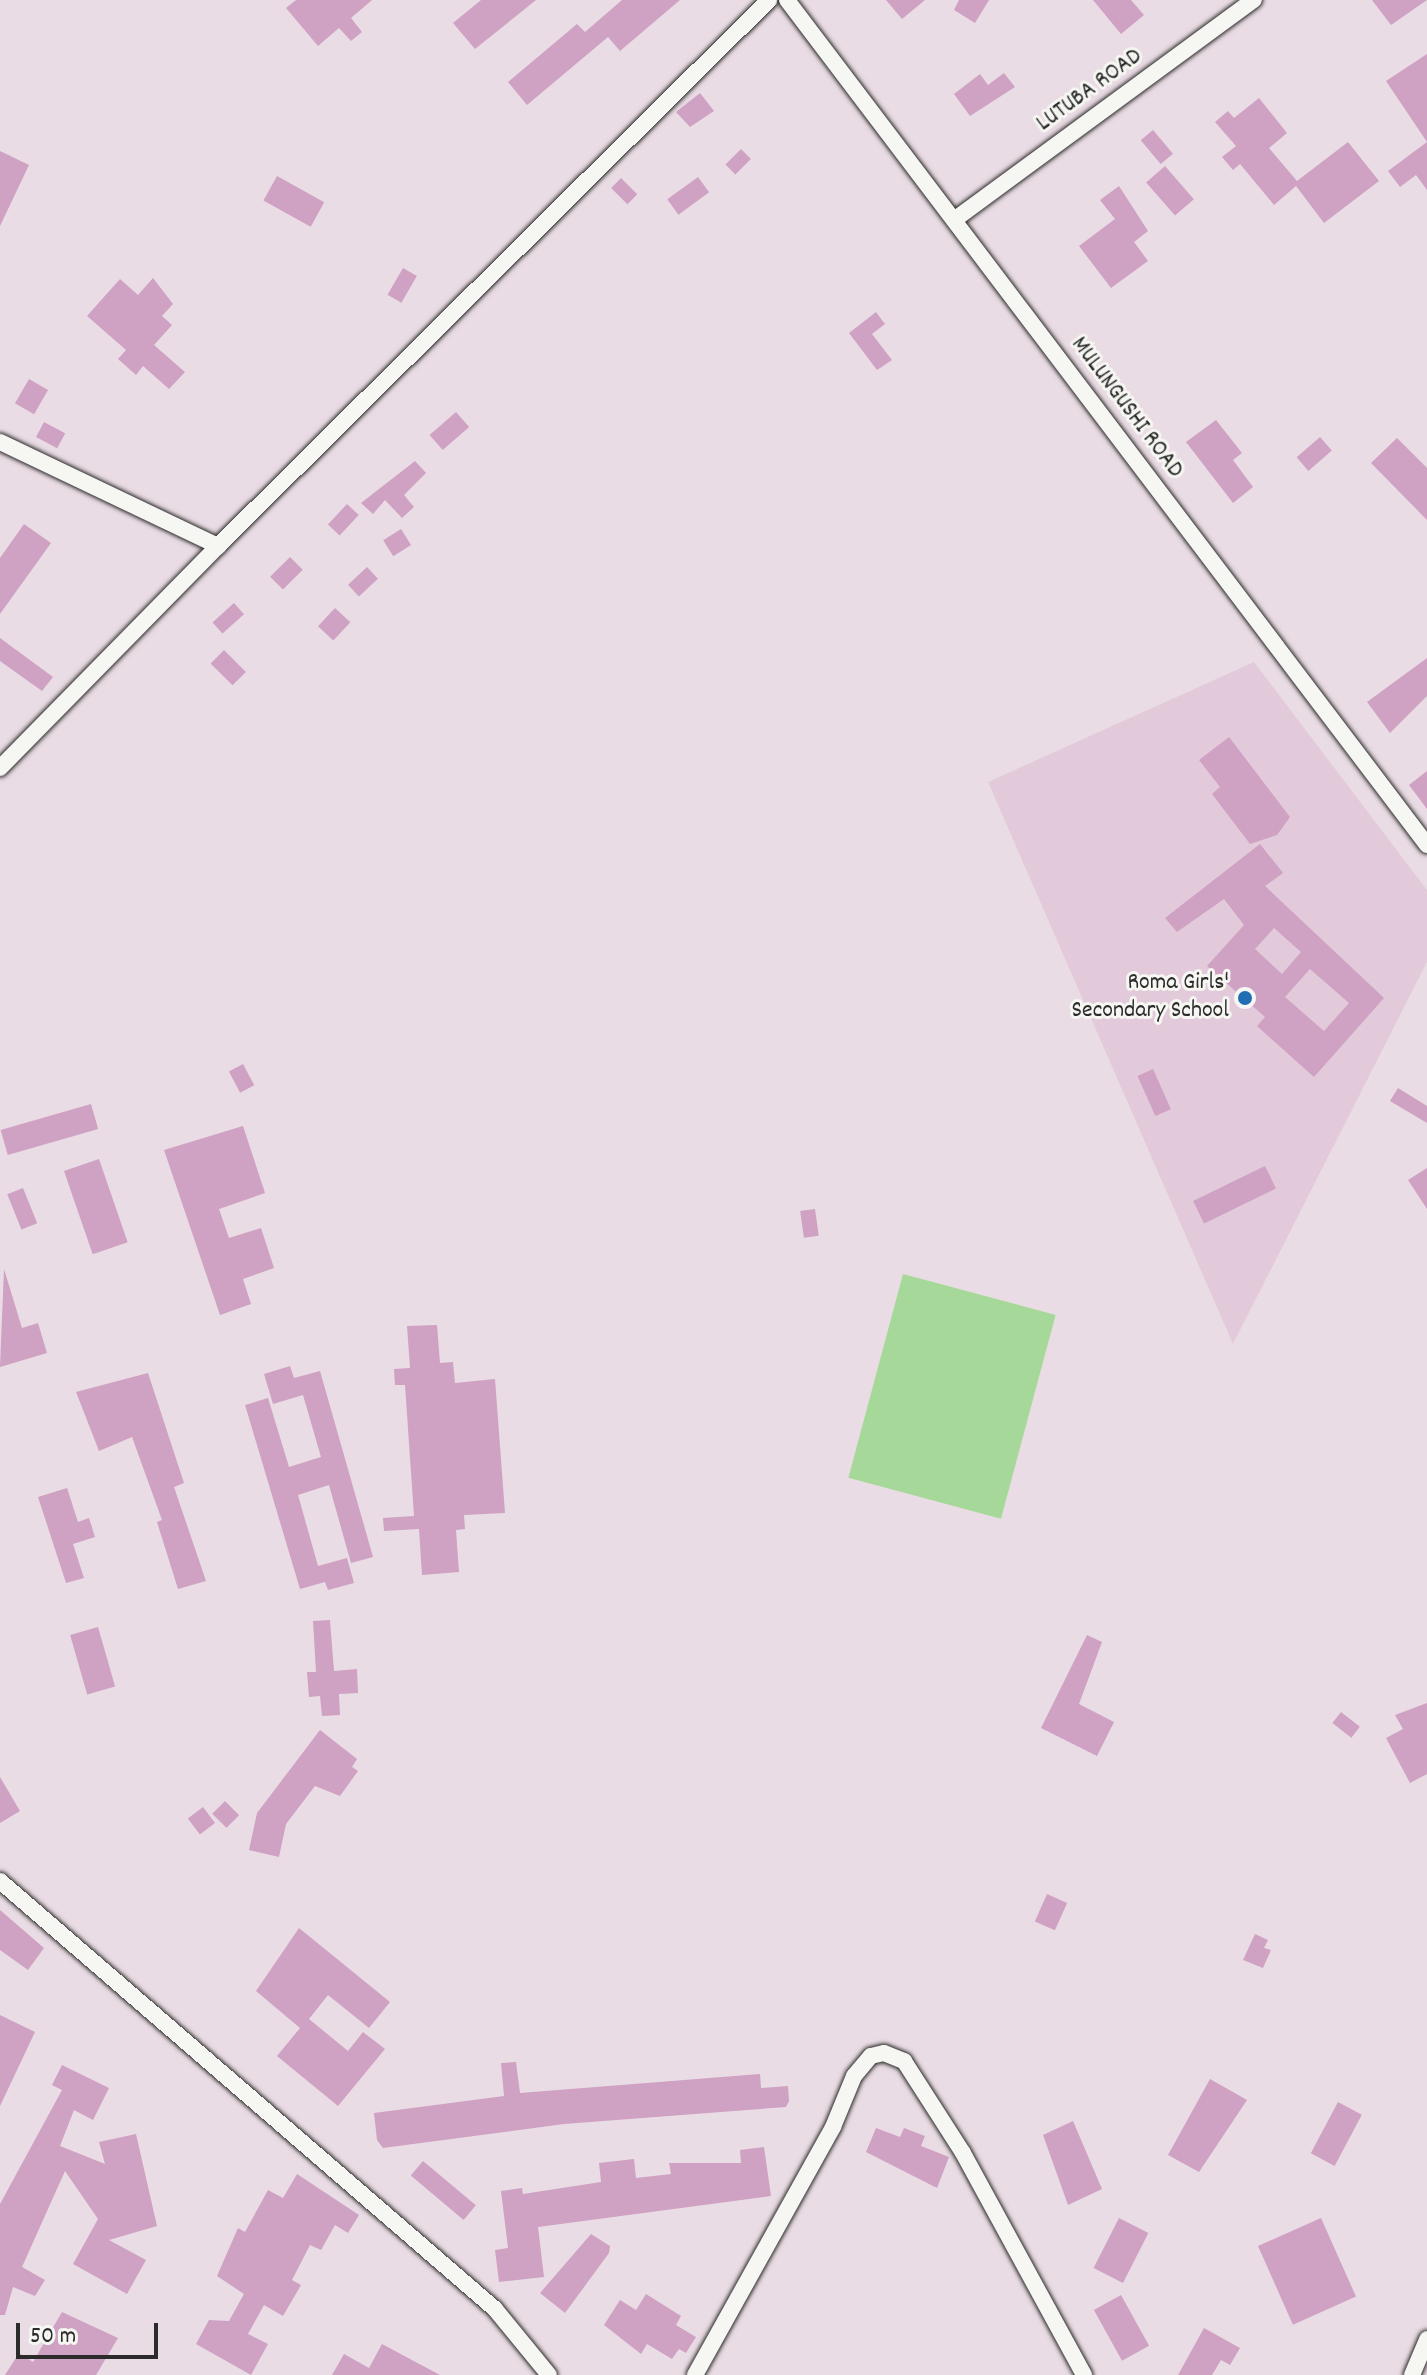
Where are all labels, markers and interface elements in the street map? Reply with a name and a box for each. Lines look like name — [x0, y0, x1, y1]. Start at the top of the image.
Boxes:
street label: LUTUBA ROAD — [1032, 43, 1148, 139]
street label: MULUNGUSHI ROAD — [1064, 332, 1188, 484]
place label: Roma Girls' Secondary School — [1072, 970, 1229, 1026]
marker: Roma Girls' Secondary School — [1236, 989, 1254, 1007]
scale bar — [20, 2307, 162, 2357]
text: 50 m — [30, 2320, 76, 2354]

